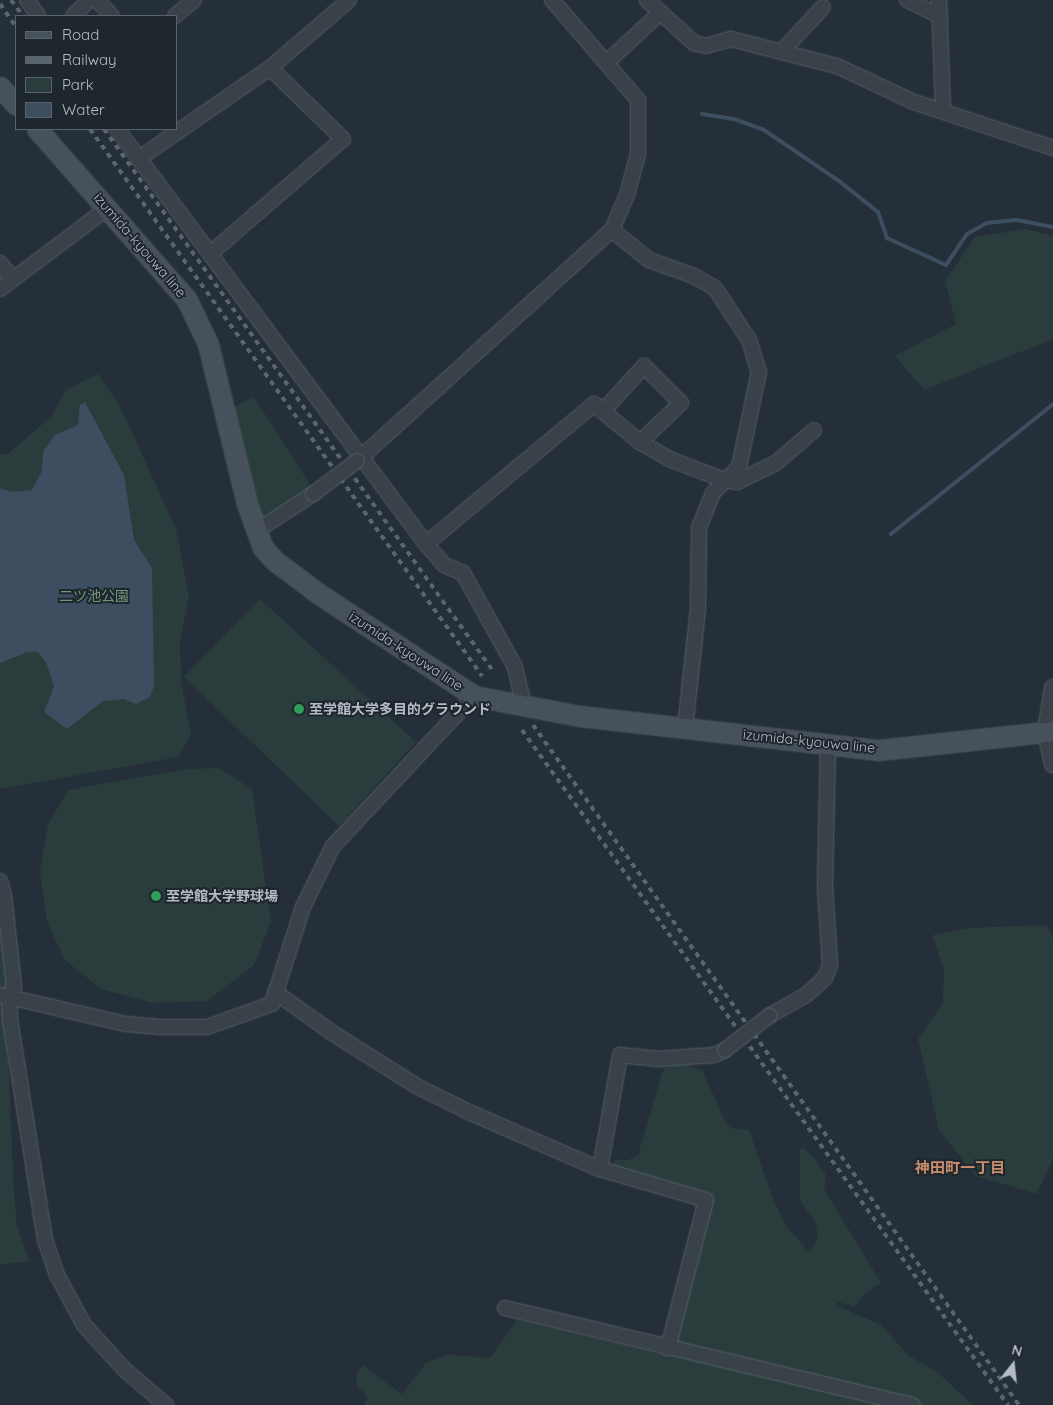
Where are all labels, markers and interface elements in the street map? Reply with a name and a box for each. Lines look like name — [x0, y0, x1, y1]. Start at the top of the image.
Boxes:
legend — [15, 15, 178, 130]
text: Road — [62, 25, 99, 44]
text: Railway — [62, 50, 117, 69]
text: Park — [62, 75, 94, 94]
text: Water — [62, 100, 105, 119]
street label: izumida-kyouwa line — [90, 189, 190, 301]
park label: 二ツ池公園 — [59, 588, 129, 604]
street label: izumida-kyouwa line — [346, 608, 466, 694]
place label: 至学館大学多目的グラウンド — [309, 701, 491, 717]
marker: 至学館大学多目的グラウンド — [293, 703, 305, 715]
street label: izumida-kyouwa line — [742, 726, 876, 756]
place label: 至学館大学野球場 — [166, 888, 278, 904]
marker: 至学館大学野球場 — [150, 890, 162, 902]
district label: 神田町一丁目 — [915, 1159, 1005, 1177]
north arrow — [988, 1340, 1038, 1390]
text: N — [1010, 1341, 1025, 1361]

